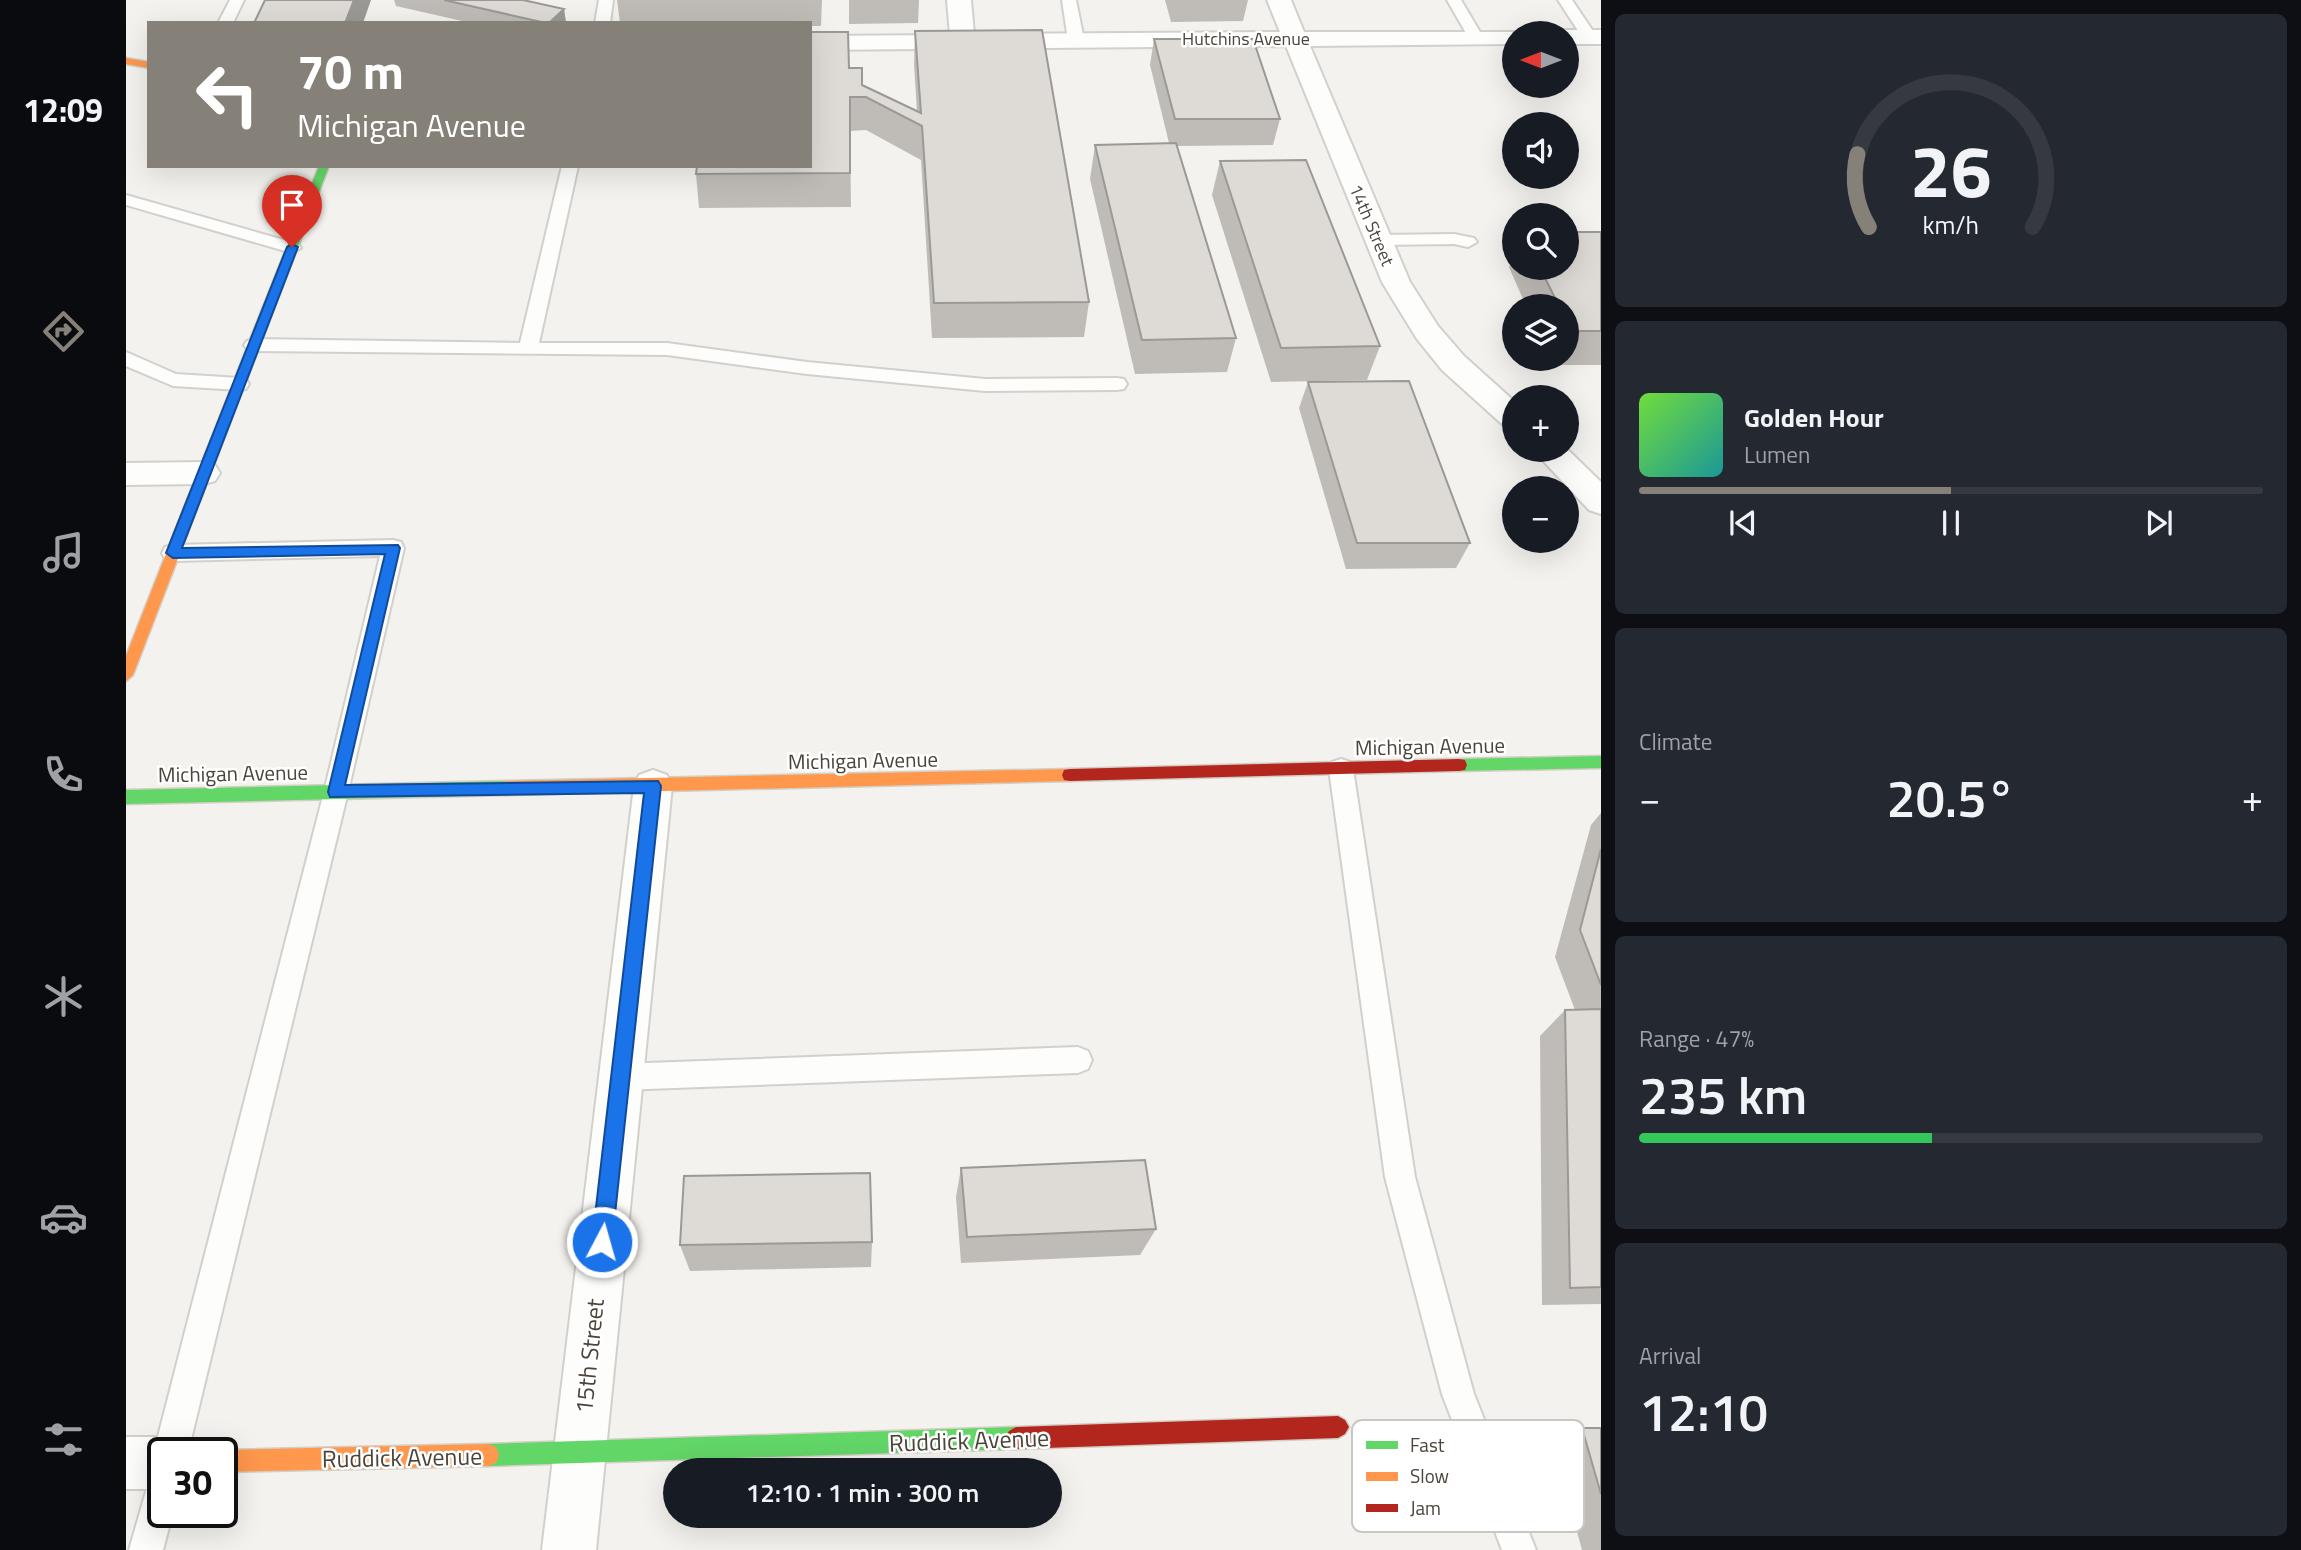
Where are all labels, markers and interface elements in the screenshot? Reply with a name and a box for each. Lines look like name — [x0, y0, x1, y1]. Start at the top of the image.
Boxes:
north arrow — [1502, 21, 1578, 98]
map controls — [1502, 21, 1579, 553]
street label: Hutchins Avenue — [1182, 25, 1310, 52]
text: 70 m — [297, 33, 404, 108]
icon: left — [182, 49, 273, 140]
text: 12:09 — [23, 86, 103, 134]
text: Michigan Avenue — [297, 101, 526, 149]
button: sound — [1502, 112, 1579, 189]
text: 26 — [1910, 115, 1992, 225]
pin — [262, 175, 322, 247]
street label: 14th Street — [1343, 180, 1402, 271]
icon: arrive — [273, 186, 311, 224]
button: search — [1502, 203, 1579, 280]
text: km/h — [1923, 205, 1979, 243]
button: layers — [1502, 294, 1579, 371]
icon: directions — [39, 307, 88, 356]
button: + — [1502, 385, 1579, 462]
text: Golden Hour — [1744, 398, 1884, 437]
text: Lumen — [1744, 437, 1810, 472]
button: − — [1502, 476, 1579, 553]
icon: previous — [1724, 504, 1762, 542]
icon: pause — [1932, 504, 1970, 542]
icon: next — [2140, 504, 2178, 542]
icon: music — [39, 528, 88, 577]
text: Climate — [1639, 724, 1712, 759]
street label: Michigan Avenue — [1355, 729, 1505, 763]
street label: Michigan Avenue — [788, 743, 938, 777]
icon: phone — [39, 750, 88, 799]
street label: Michigan Avenue — [158, 756, 308, 790]
text: 20.5° — [1887, 758, 2015, 837]
text: − — [1639, 769, 1660, 827]
text: + — [2242, 769, 2263, 827]
icon: climate — [39, 972, 88, 1021]
text: Range · 47% — [1639, 1021, 1754, 1056]
text: 235 km — [1639, 1055, 1807, 1134]
icon: car — [39, 1193, 88, 1242]
position arrow — [565, 1205, 639, 1279]
street label: 15th Street — [565, 1296, 613, 1415]
text: Arrival — [1639, 1338, 1701, 1373]
text: 12:10 — [1639, 1372, 1768, 1451]
icon: filters — [39, 1415, 88, 1464]
street label: Ruddick Avenue — [888, 1419, 1050, 1461]
legend — [1352, 1420, 1584, 1532]
text: Fast — [1410, 1430, 1445, 1459]
speed limit sign: 30 — [147, 1437, 238, 1528]
street label: Ruddick Avenue — [321, 1438, 483, 1476]
text: Slow — [1410, 1461, 1449, 1490]
text: 12:10 · 1 min · 300 m — [746, 1473, 979, 1512]
text: Jam — [1410, 1493, 1441, 1522]

